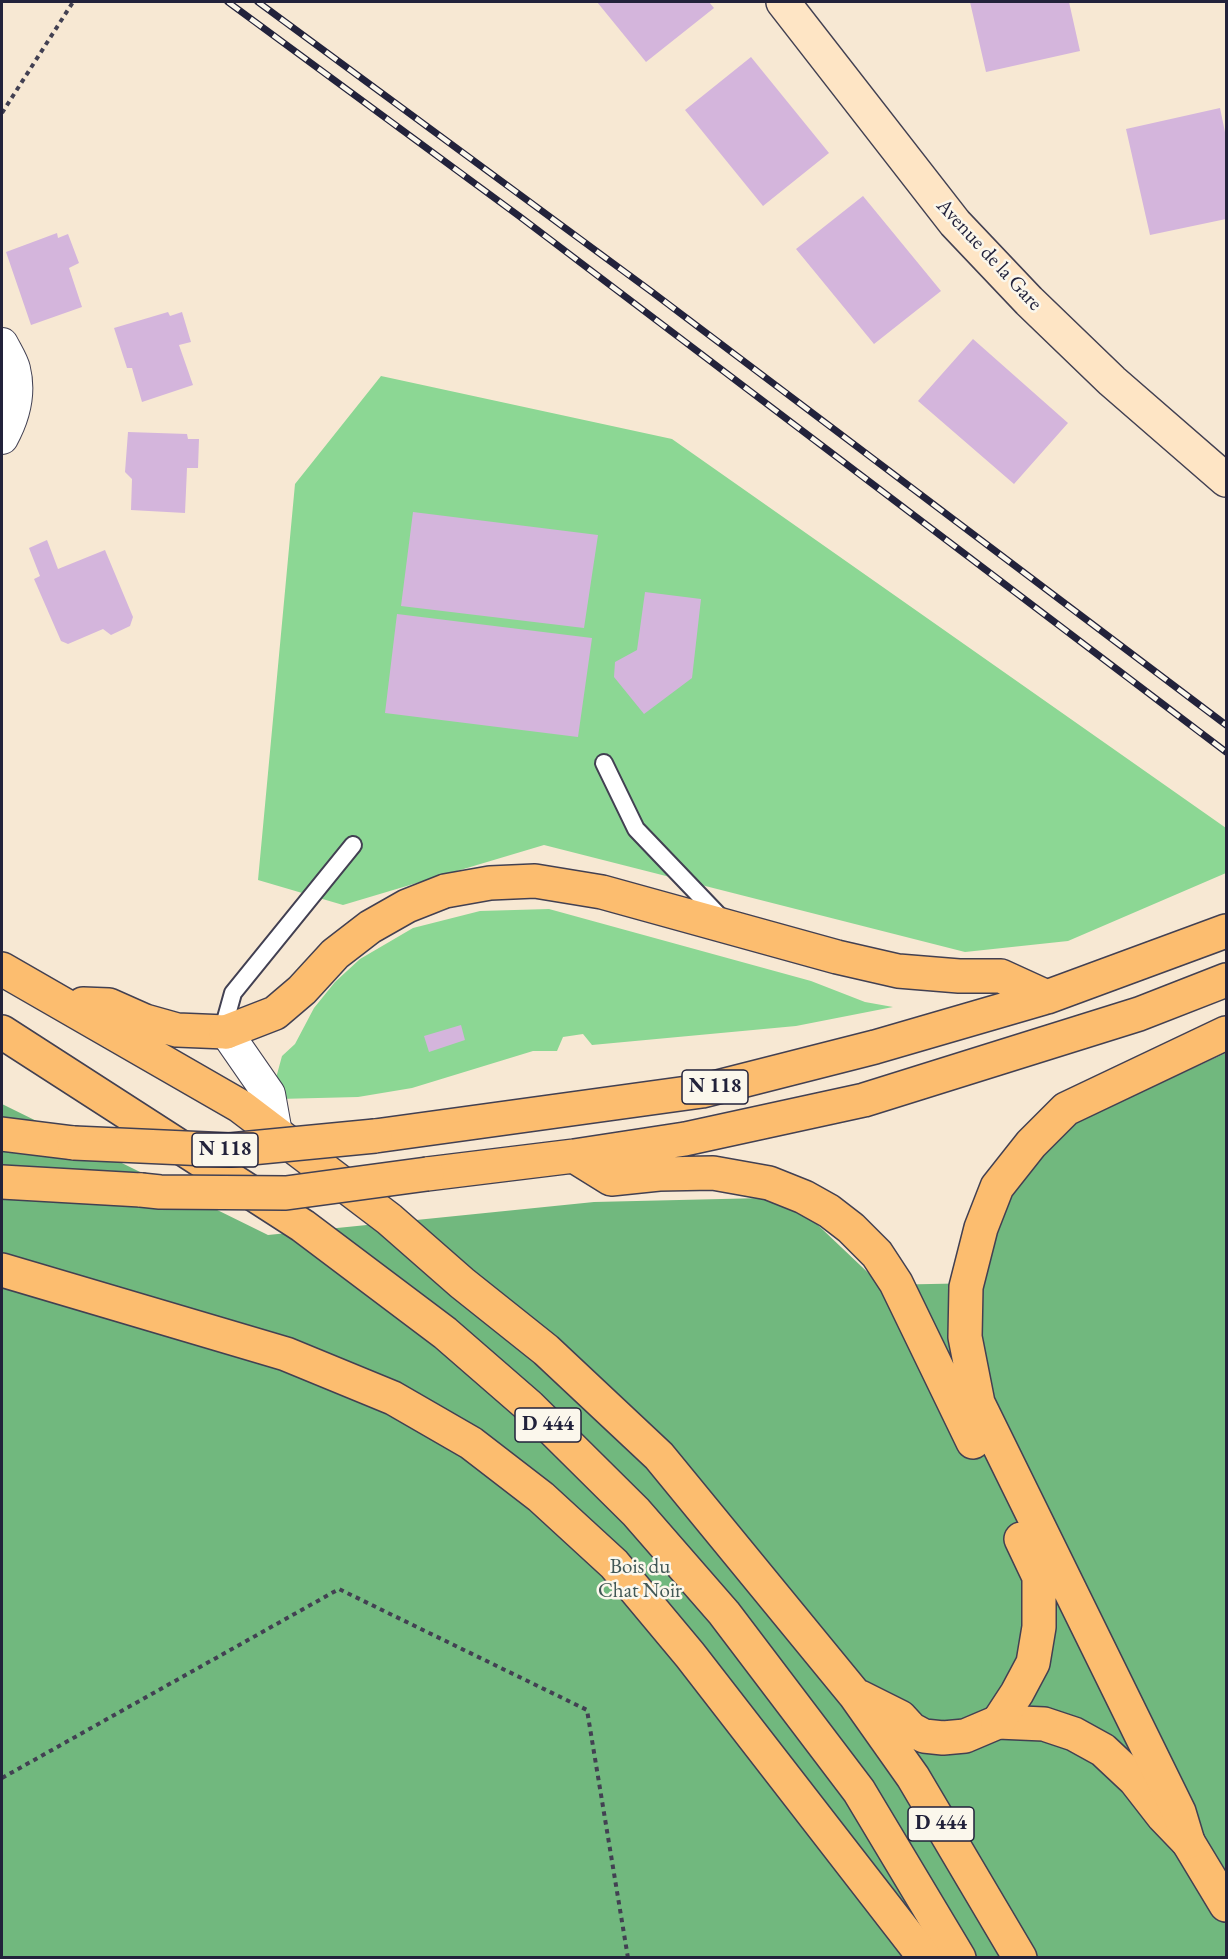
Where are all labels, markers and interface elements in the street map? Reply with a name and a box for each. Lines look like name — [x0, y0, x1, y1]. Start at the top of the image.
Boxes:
street label: Avenue de la Gare — [931, 194, 1047, 316]
road number: N 118 — [682, 1070, 748, 1104]
road number: N 118 — [192, 1133, 258, 1167]
road number: D 444 — [515, 1408, 581, 1442]
park label: Bois du Chat Noir — [598, 1554, 682, 1604]
road number: D 444 — [908, 1807, 974, 1841]

